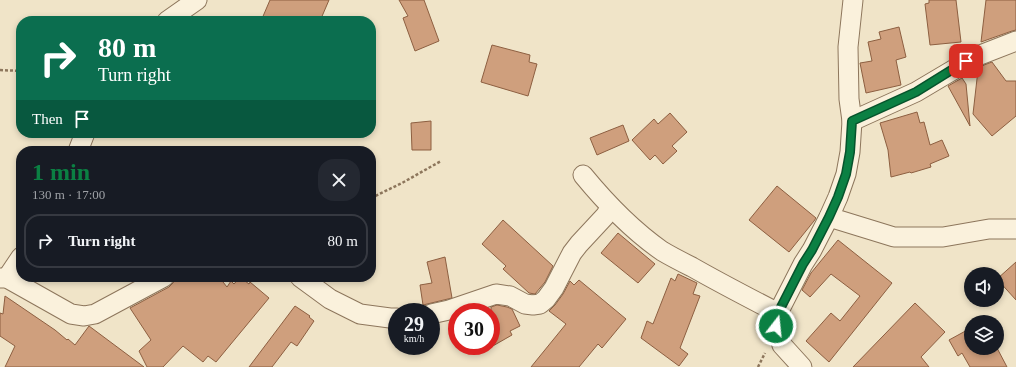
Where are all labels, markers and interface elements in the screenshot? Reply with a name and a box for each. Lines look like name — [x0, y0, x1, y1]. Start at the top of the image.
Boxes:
icon: right — [32, 32, 84, 84]
text: 80 m — [98, 32, 156, 63]
pin — [949, 44, 983, 78]
icon: arrive — [955, 50, 977, 72]
text: Turn right — [98, 65, 171, 85]
icon: arrive — [71, 108, 93, 130]
text: Then — [32, 111, 63, 127]
text: 1 min — [32, 159, 90, 185]
button: close — [318, 159, 360, 201]
text: 130 m · 17:00 — [32, 187, 105, 202]
icon: right — [34, 230, 56, 252]
text: Turn right — [68, 233, 135, 249]
text: 80 m — [328, 233, 358, 249]
map controls — [964, 267, 1004, 355]
button: sound — [964, 267, 1004, 307]
speed limit sign: 30 — [448, 303, 500, 355]
position arrow — [755, 305, 797, 347]
text: 29 — [404, 313, 424, 335]
button: layers — [964, 315, 1004, 355]
text: km/h — [404, 333, 424, 344]

